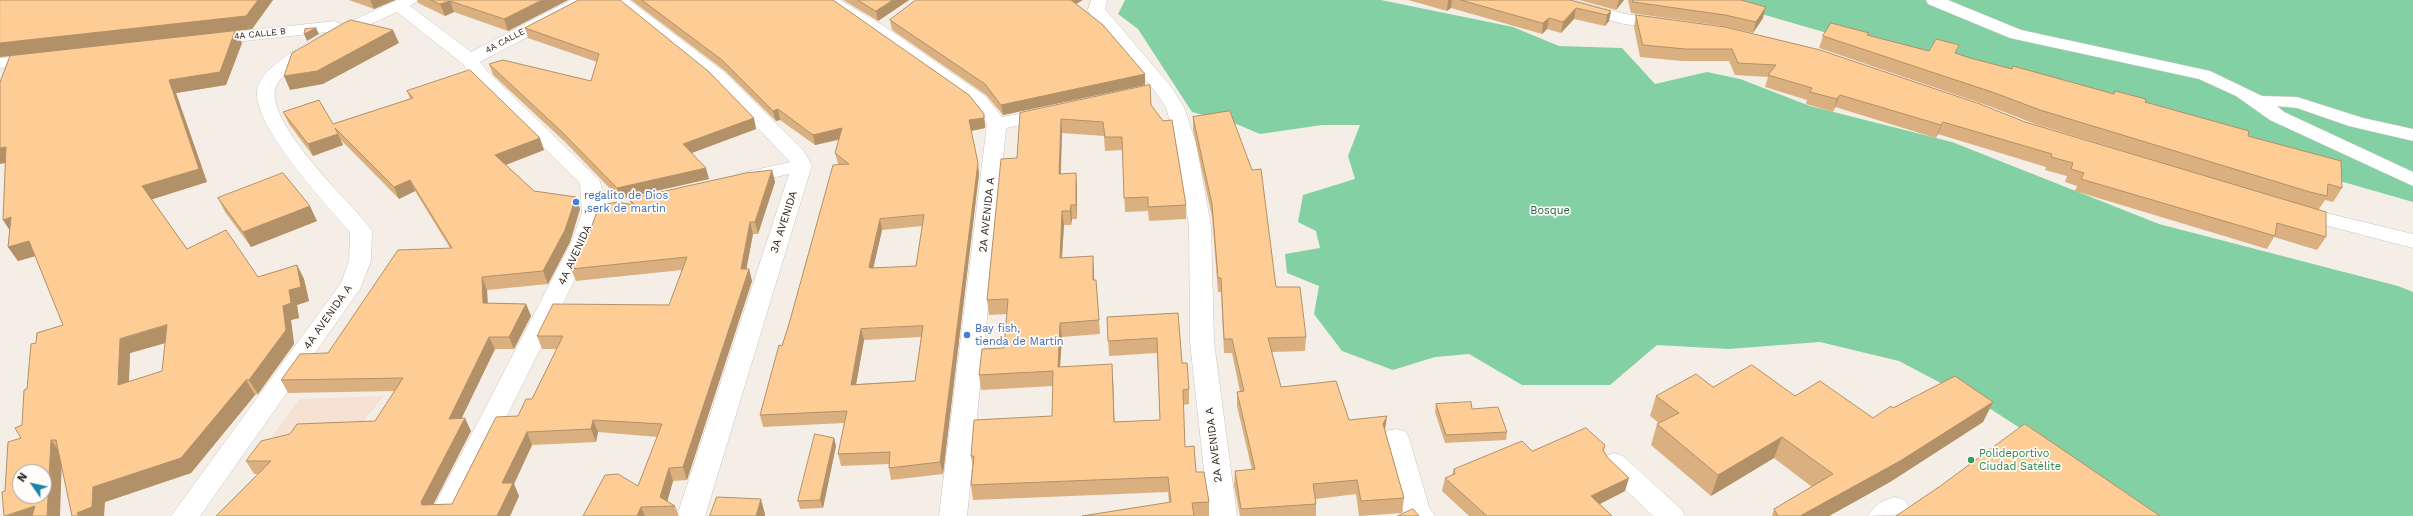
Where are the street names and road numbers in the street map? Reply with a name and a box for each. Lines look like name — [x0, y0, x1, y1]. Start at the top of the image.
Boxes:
street label: 4A CALLE B — [234, 26, 286, 42]
street label: 4A CALLE — [483, 26, 527, 56]
street label: 2A AVENIDA A — [976, 177, 998, 253]
street label: 3A AVENIDA — [768, 189, 800, 255]
street label: 4A AVENIDA — [555, 223, 595, 287]
street label: 4A AVENIDA A — [301, 282, 355, 352]
street label: 2A AVENIDA A — [1203, 407, 1225, 483]

